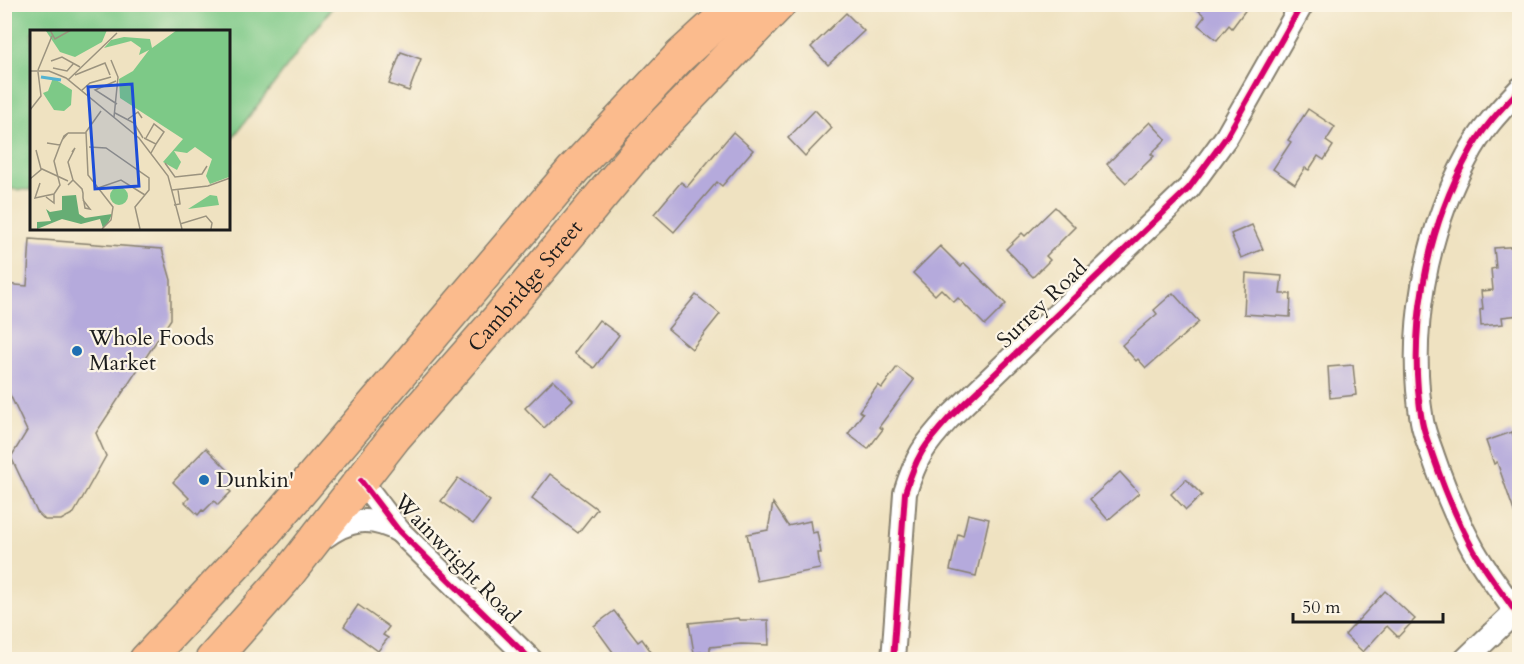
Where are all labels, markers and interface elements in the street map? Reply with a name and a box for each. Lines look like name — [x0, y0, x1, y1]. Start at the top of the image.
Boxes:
inset map — [30, 30, 230, 230]
street label: Cambridge Street — [461, 214, 590, 358]
street label: Surrey Road — [990, 253, 1094, 355]
place label: Whole Foods Market — [88, 323, 214, 378]
marker: Whole Foods Market — [70, 344, 84, 358]
place label: Dunkin' — [216, 465, 294, 495]
marker: Dunkin' — [197, 473, 211, 487]
street label: Wainwright Road — [386, 487, 527, 631]
scale bar — [1293, 586, 1443, 624]
text: 50 m — [1302, 595, 1341, 620]

